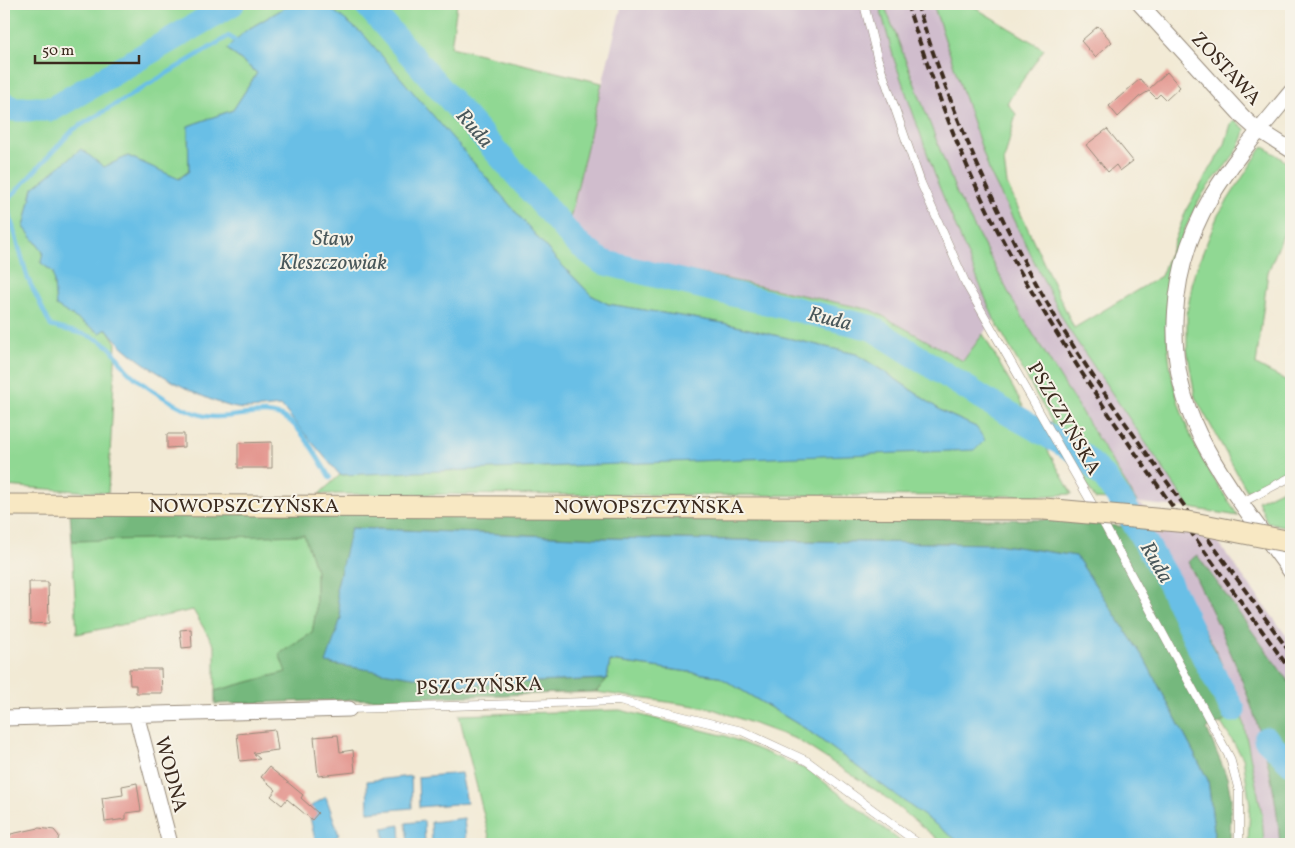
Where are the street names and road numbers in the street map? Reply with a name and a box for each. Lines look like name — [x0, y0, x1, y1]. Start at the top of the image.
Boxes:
street label: ZOSTAWA — [1184, 26, 1267, 112]
street label: PSZCZYŃSKA — [1020, 357, 1107, 481]
street label: NOWOPSZCZYŃSKA — [149, 493, 339, 521]
street label: NOWOPSZCZYŃSKA — [554, 494, 744, 522]
street label: PSZCZYŃSKA — [415, 671, 543, 703]
street label: WODNA — [147, 733, 194, 816]

